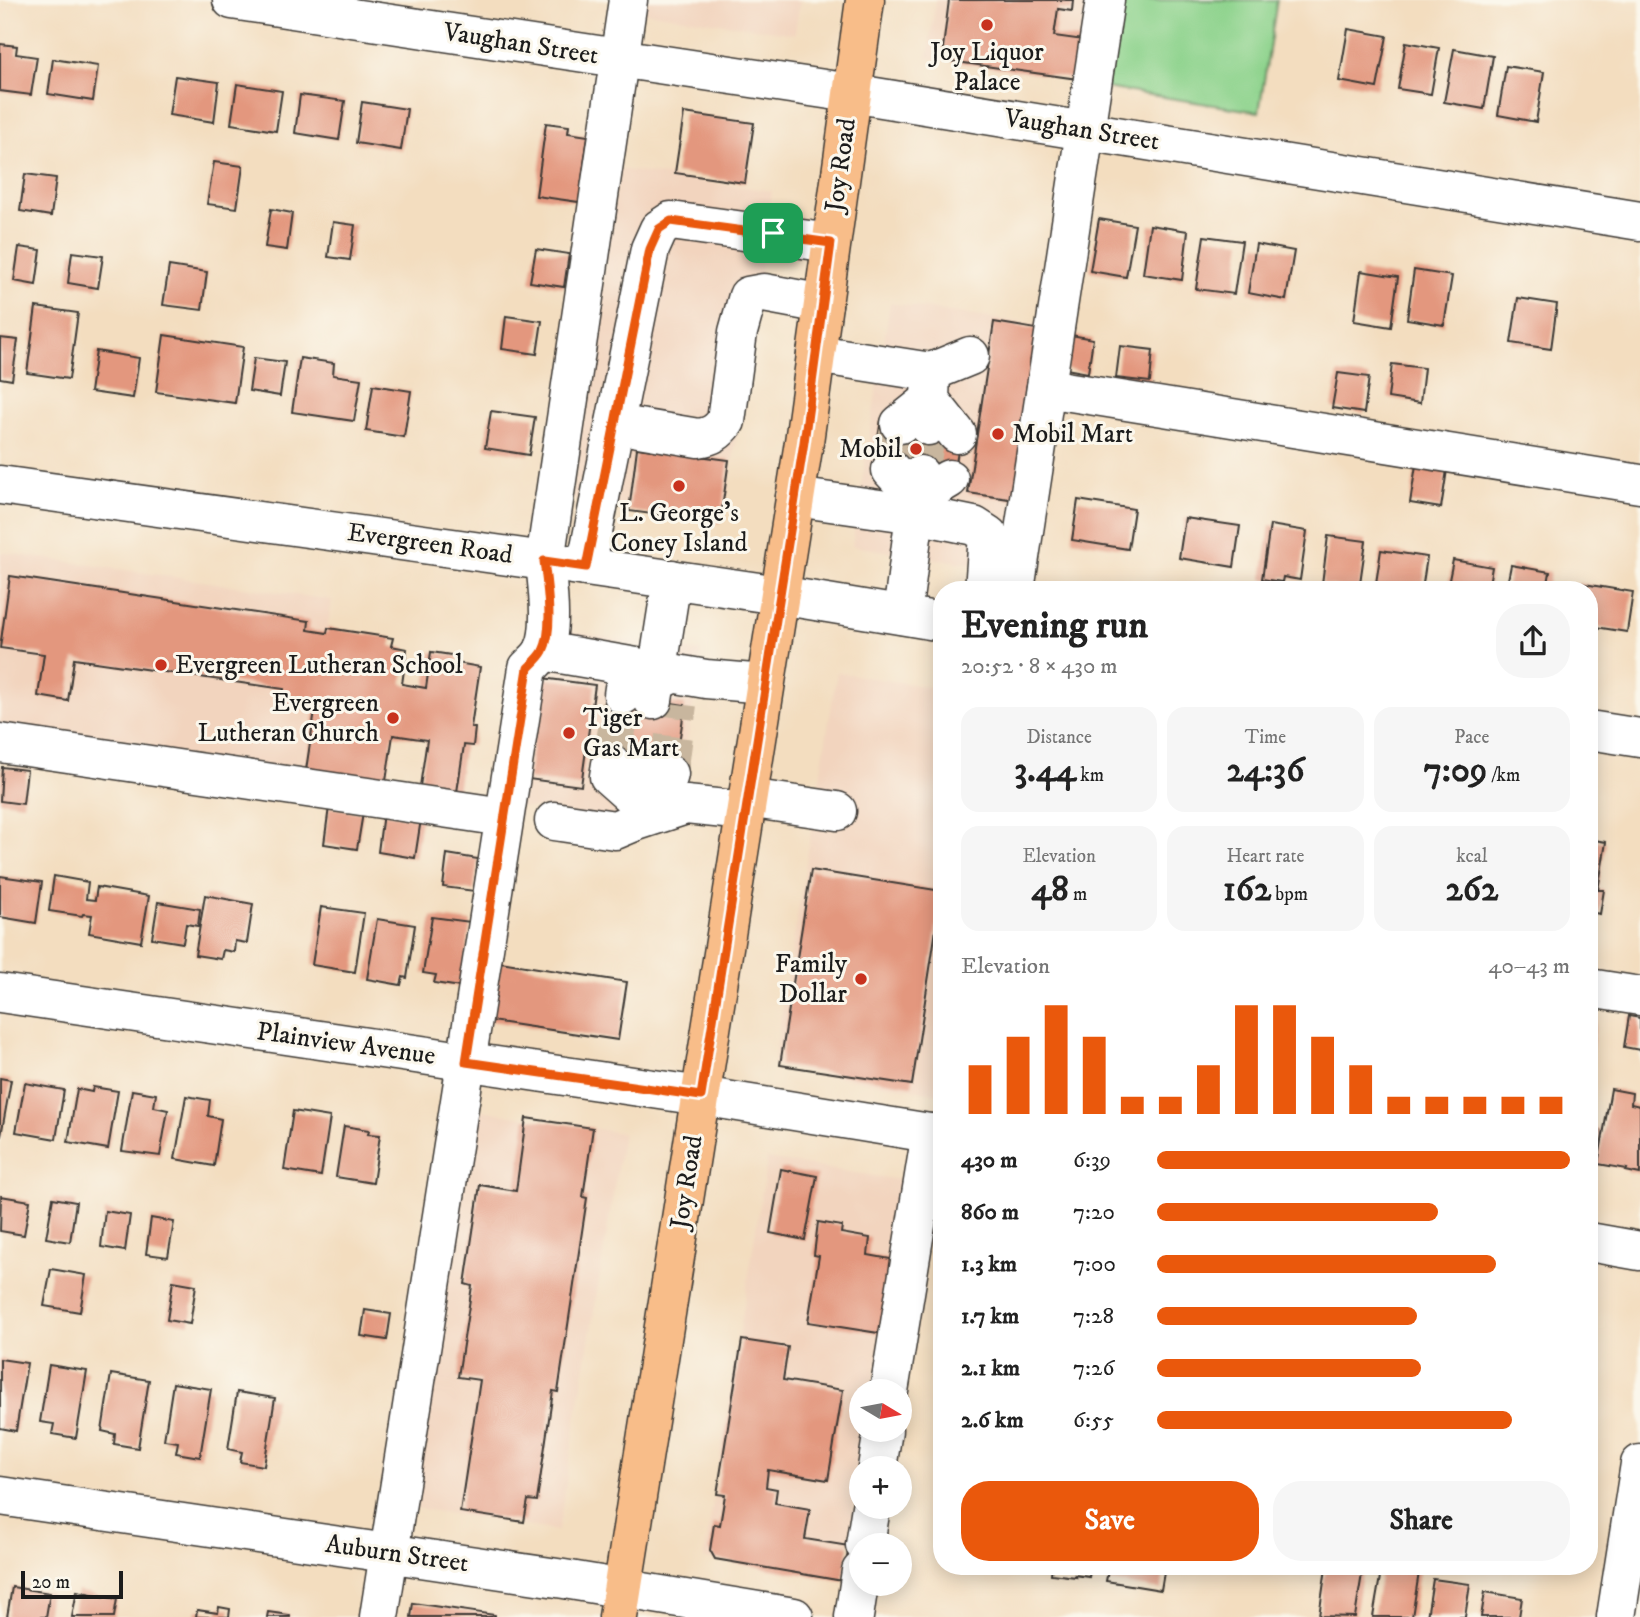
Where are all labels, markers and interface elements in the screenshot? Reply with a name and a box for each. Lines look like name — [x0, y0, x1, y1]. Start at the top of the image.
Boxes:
street label: Vaughan Street — [440, 15, 601, 73]
marker: Joy Liquor Palace — [979, 17, 995, 33]
place label: Joy Liquor Palace — [928, 36, 1044, 99]
street label: Vaughan Street — [1001, 101, 1162, 159]
street label: Joy Road — [818, 116, 864, 216]
pin — [743, 203, 803, 263]
icon: arrive — [754, 214, 792, 252]
place label: Mobil Mart — [1012, 418, 1133, 451]
marker: Mobil Mart — [990, 426, 1006, 442]
place label: Mobil — [839, 433, 902, 466]
marker: Mobil — [908, 441, 924, 457]
marker: L. George's Coney Island — [671, 478, 687, 494]
place label: L. George's Coney Island — [611, 497, 747, 560]
street label: Evergreen Road — [345, 516, 515, 572]
text: Evening run — [961, 602, 1148, 650]
button: share — [1496, 604, 1570, 678]
place label: Evergreen Lutheran School — [175, 649, 463, 682]
text: 20:52 · 8 × 430 m — [961, 652, 1118, 681]
marker: Evergreen Lutheran School — [153, 657, 169, 673]
place label: Evergreen Lutheran Church — [197, 687, 379, 750]
place label: Tiger Gas Mart — [583, 702, 679, 765]
marker: Evergreen Lutheran Church — [385, 710, 401, 726]
marker: Tiger Gas Mart — [561, 725, 577, 741]
text: Distance — [1026, 726, 1092, 749]
text: Time — [1245, 726, 1286, 749]
text: Pace — [1454, 726, 1489, 749]
text: 3.44 — [1014, 749, 1076, 793]
text: 24:36 — [1227, 749, 1304, 793]
text: 7:09 — [1423, 749, 1487, 793]
text: km — [1076, 764, 1104, 787]
text: /km — [1487, 764, 1520, 787]
text: Elevation — [1022, 845, 1096, 868]
text: Heart rate — [1227, 845, 1304, 868]
text: kcal — [1456, 845, 1487, 868]
text: 48 — [1031, 868, 1069, 912]
text: 162 — [1223, 868, 1271, 912]
text: 262 — [1446, 868, 1498, 912]
text: m — [1069, 883, 1087, 906]
text: bpm — [1271, 883, 1308, 906]
place label: Family Dollar — [775, 948, 848, 1011]
text: Elevation — [961, 952, 1050, 981]
text: 40–43 m — [1488, 952, 1570, 981]
marker: Family Dollar — [853, 971, 869, 987]
street label: Plainview Avenue — [255, 1015, 437, 1073]
street label: Joy Road — [663, 1133, 711, 1233]
text: 430 m — [961, 1146, 1017, 1175]
text: 6:39 — [1073, 1146, 1111, 1175]
text: 860 m — [961, 1198, 1019, 1227]
text: 7:20 — [1073, 1198, 1115, 1227]
text: 1.3 km — [961, 1250, 1017, 1279]
text: 7:00 — [1073, 1250, 1116, 1279]
text: 1.7 km — [961, 1302, 1019, 1331]
text: 7:28 — [1073, 1302, 1114, 1331]
text: 2.1 km — [961, 1354, 1020, 1383]
text: 7:26 — [1073, 1354, 1114, 1383]
north arrow — [849, 1379, 912, 1442]
map controls — [849, 1379, 912, 1596]
text: 2.6 km — [961, 1406, 1024, 1435]
text: 6:55 — [1073, 1406, 1114, 1435]
button: + — [849, 1456, 912, 1519]
button: Save — [961, 1481, 1259, 1561]
button: Share — [1273, 1481, 1570, 1561]
street label: Auburn Street — [323, 1528, 471, 1580]
button: − — [849, 1533, 912, 1596]
scale bar — [21, 1568, 122, 1600]
text: 20 m — [32, 1571, 70, 1594]

